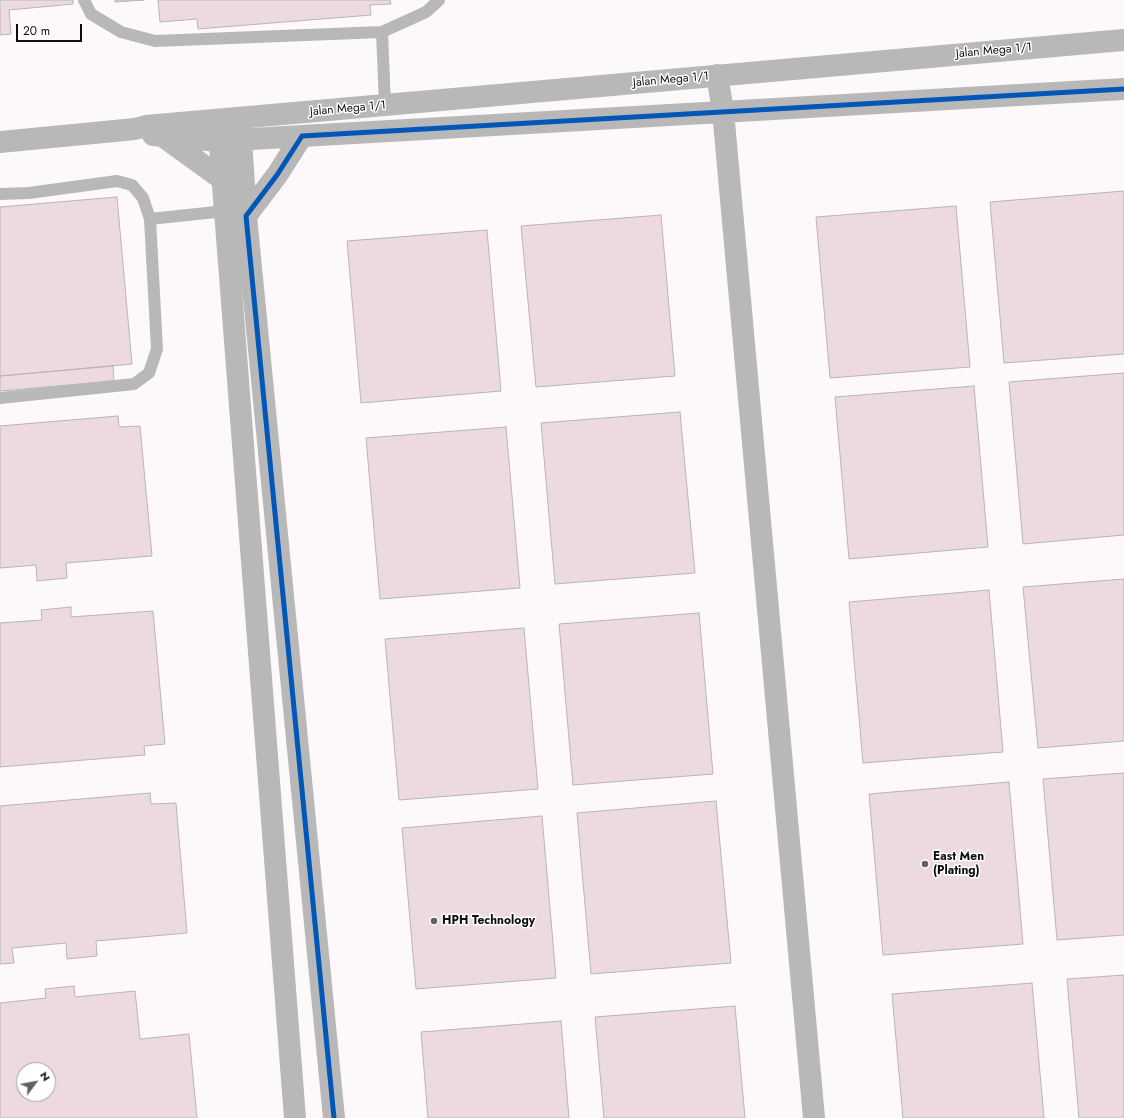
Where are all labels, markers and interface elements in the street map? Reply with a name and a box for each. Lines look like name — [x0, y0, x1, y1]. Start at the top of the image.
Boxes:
scale bar — [18, 16, 84, 42]
text: 20 m — [23, 22, 50, 40]
street label: Jalan Mega 1/1 — [955, 41, 1033, 61]
street label: Jalan Mega 1/1 — [632, 70, 710, 90]
street label: Jalan Mega 1/1 — [309, 99, 387, 119]
place label: East Men (Plating) — [933, 850, 984, 878]
marker: East Men (Plating) — [920, 859, 930, 869]
place label: HPH Technology — [442, 914, 535, 928]
marker: HPH Technology — [429, 916, 439, 926]
north arrow — [16, 1062, 56, 1102]
text: N — [36, 1068, 54, 1084]

